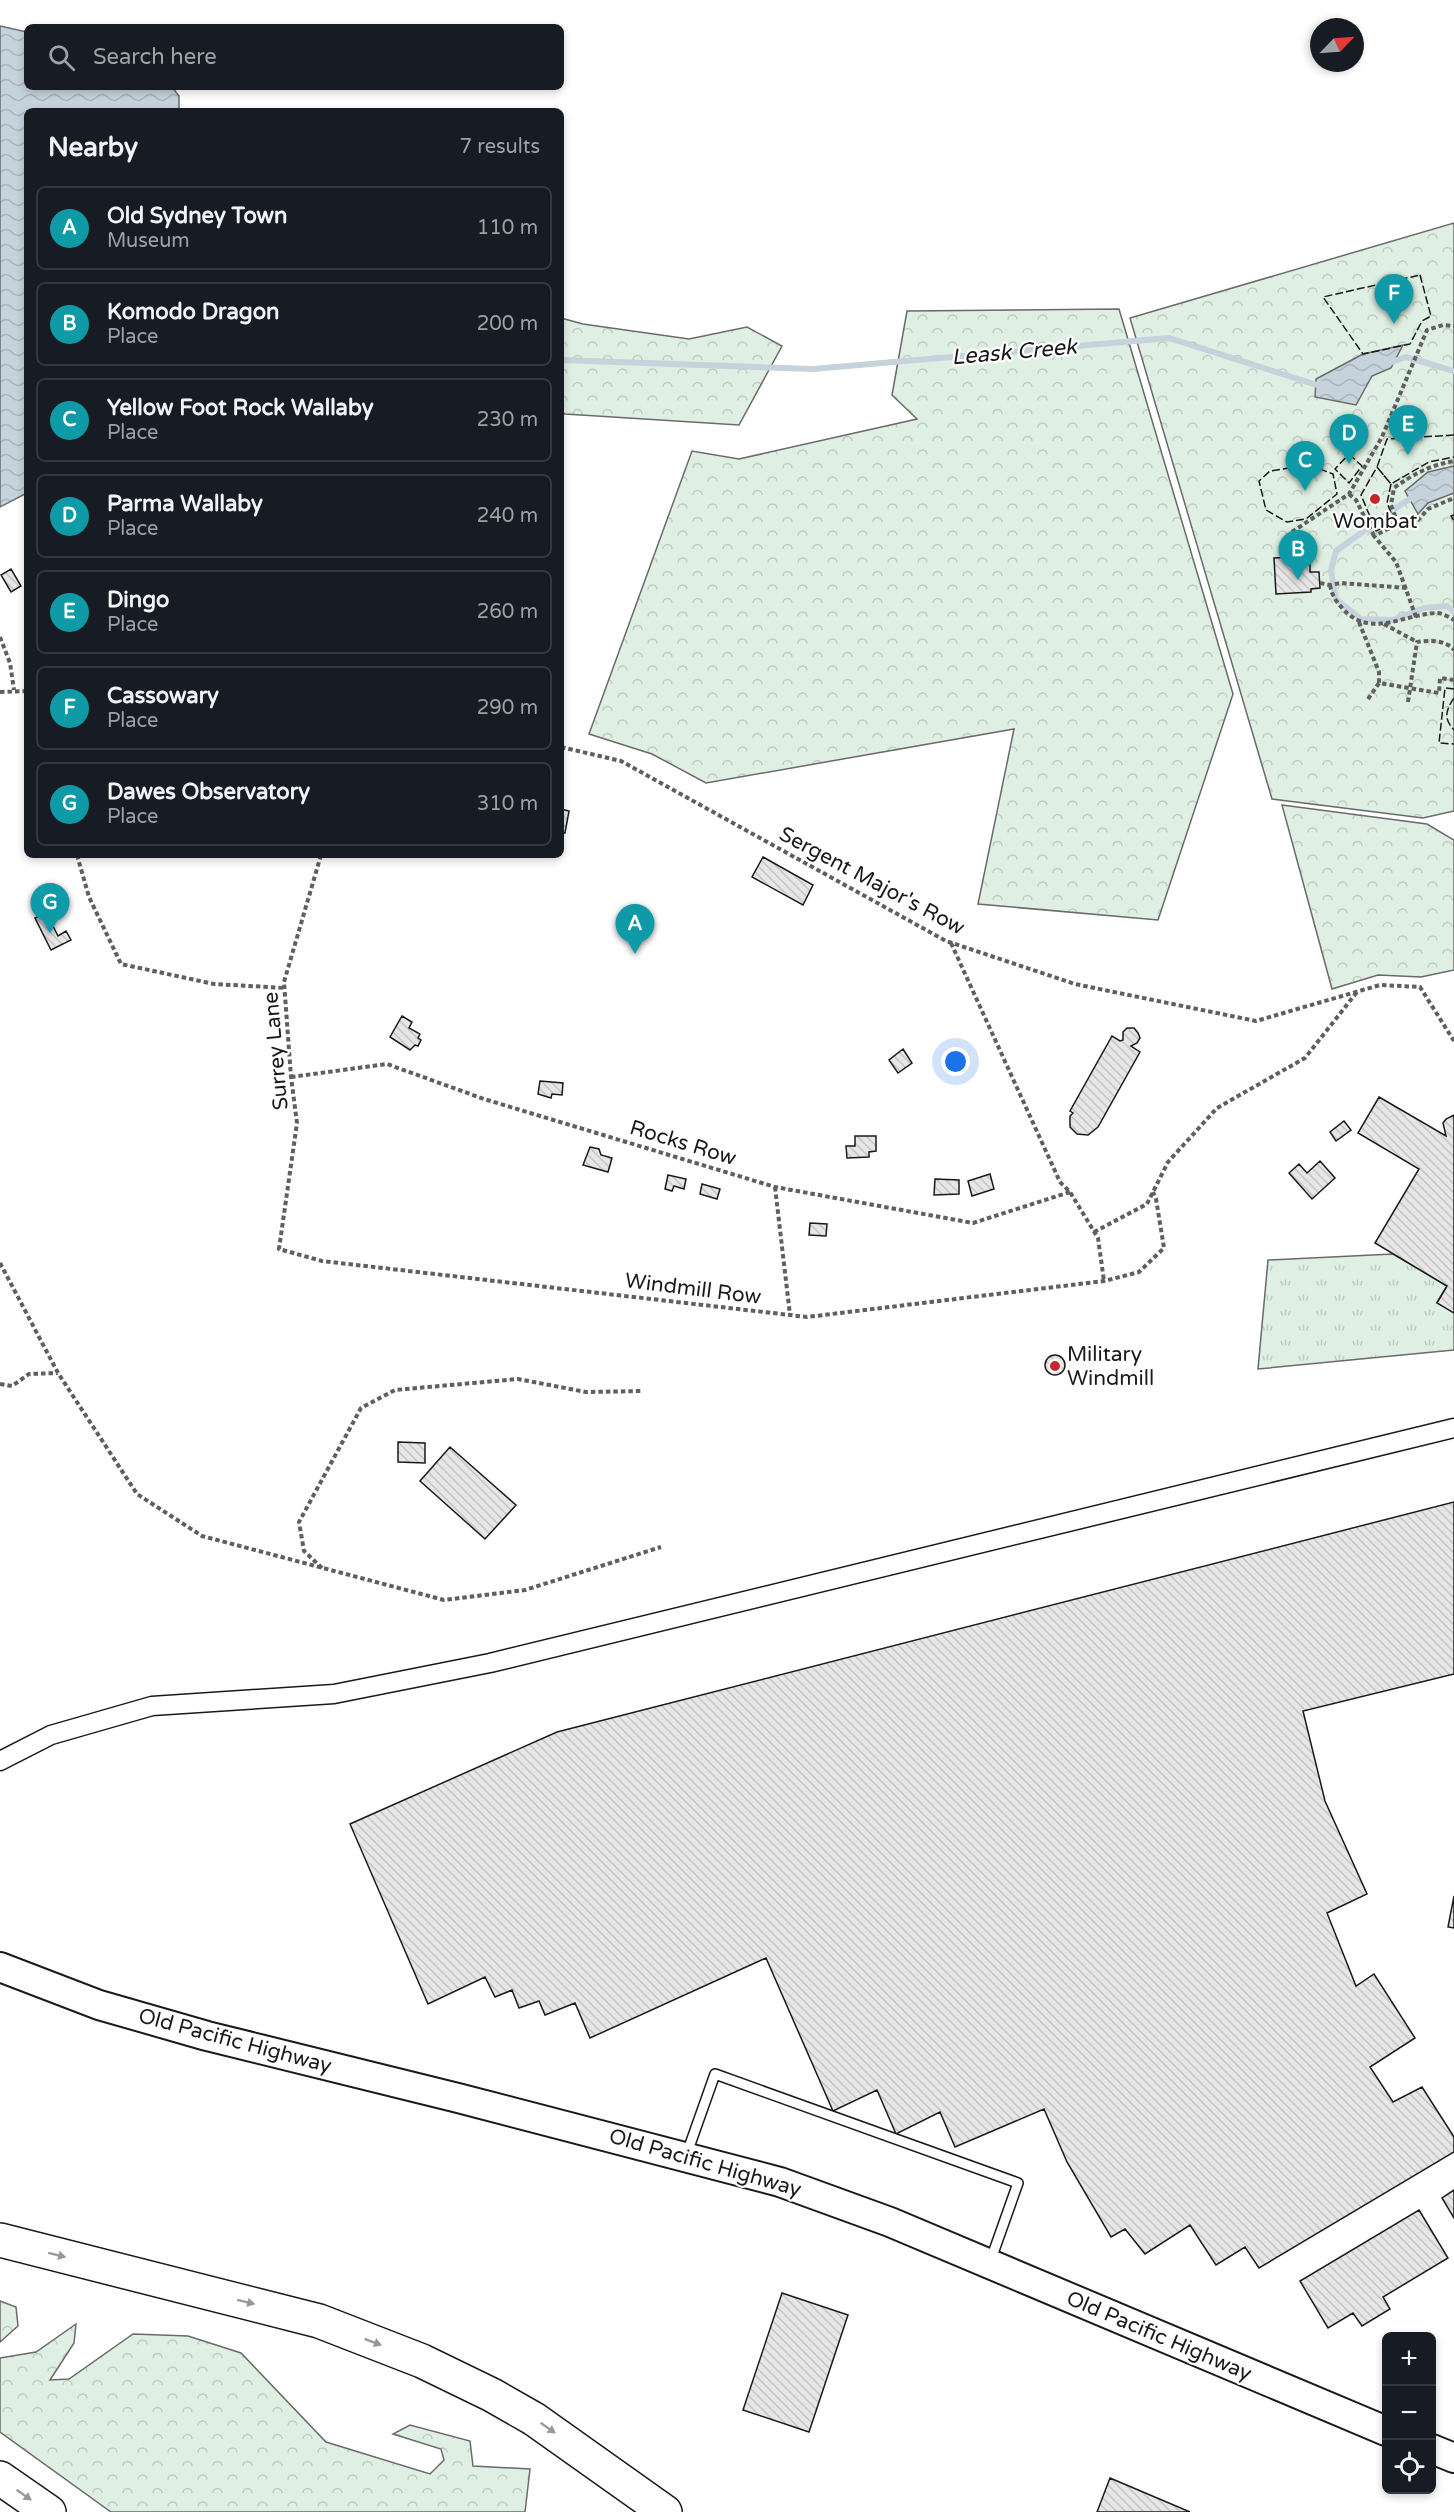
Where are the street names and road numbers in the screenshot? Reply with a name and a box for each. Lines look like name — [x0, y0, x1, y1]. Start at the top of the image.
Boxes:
street label: Sergent Major's Row — [775, 822, 969, 941]
street label: Surrey Lane — [258, 991, 294, 1111]
street label: Rocks Row — [627, 1115, 740, 1171]
street label: Windmill Row — [624, 1268, 763, 1310]
street label: Old Pacific Highway — [136, 2003, 334, 2079]
street label: Old Pacific Highway — [606, 2124, 804, 2202]
street label: Old Pacific Highway — [1063, 2286, 1255, 2386]

